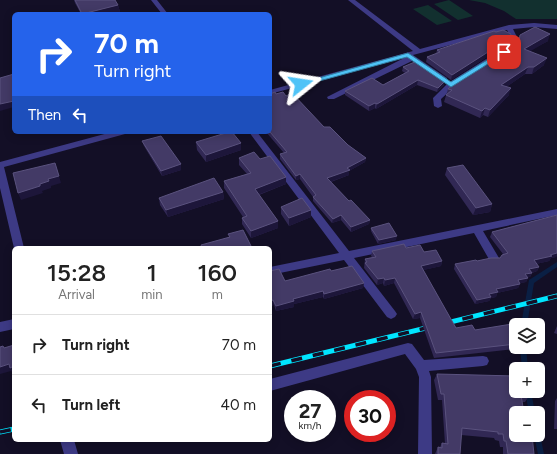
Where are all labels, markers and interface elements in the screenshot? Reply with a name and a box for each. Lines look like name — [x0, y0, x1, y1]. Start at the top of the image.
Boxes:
text: 70 m — [94, 26, 159, 60]
icon: right — [28, 28, 80, 80]
pin — [487, 35, 521, 69]
icon: arrive — [493, 41, 515, 63]
text: Turn right — [94, 60, 171, 82]
position arrow — [280, 63, 322, 105]
icon: left — [69, 104, 91, 126]
text: Then — [28, 106, 61, 124]
text: 15:28 — [47, 258, 106, 287]
text: 1 — [147, 258, 157, 287]
text: 160 — [198, 258, 237, 287]
text: Arrival — [58, 287, 95, 302]
text: min — [141, 287, 163, 302]
text: m — [212, 287, 223, 302]
map controls — [509, 318, 545, 442]
button: layers — [509, 318, 545, 354]
icon: right — [28, 334, 50, 356]
text: Turn right — [62, 336, 130, 354]
text: 70 m — [222, 336, 256, 354]
button: + — [509, 362, 545, 398]
speed limit sign: 30 — [344, 390, 396, 442]
icon: left — [28, 394, 50, 416]
text: Turn left — [62, 396, 120, 414]
text: 40 m — [221, 396, 256, 414]
text: 27 — [299, 399, 321, 423]
button: − — [509, 406, 545, 442]
text: km/h — [299, 419, 321, 432]

